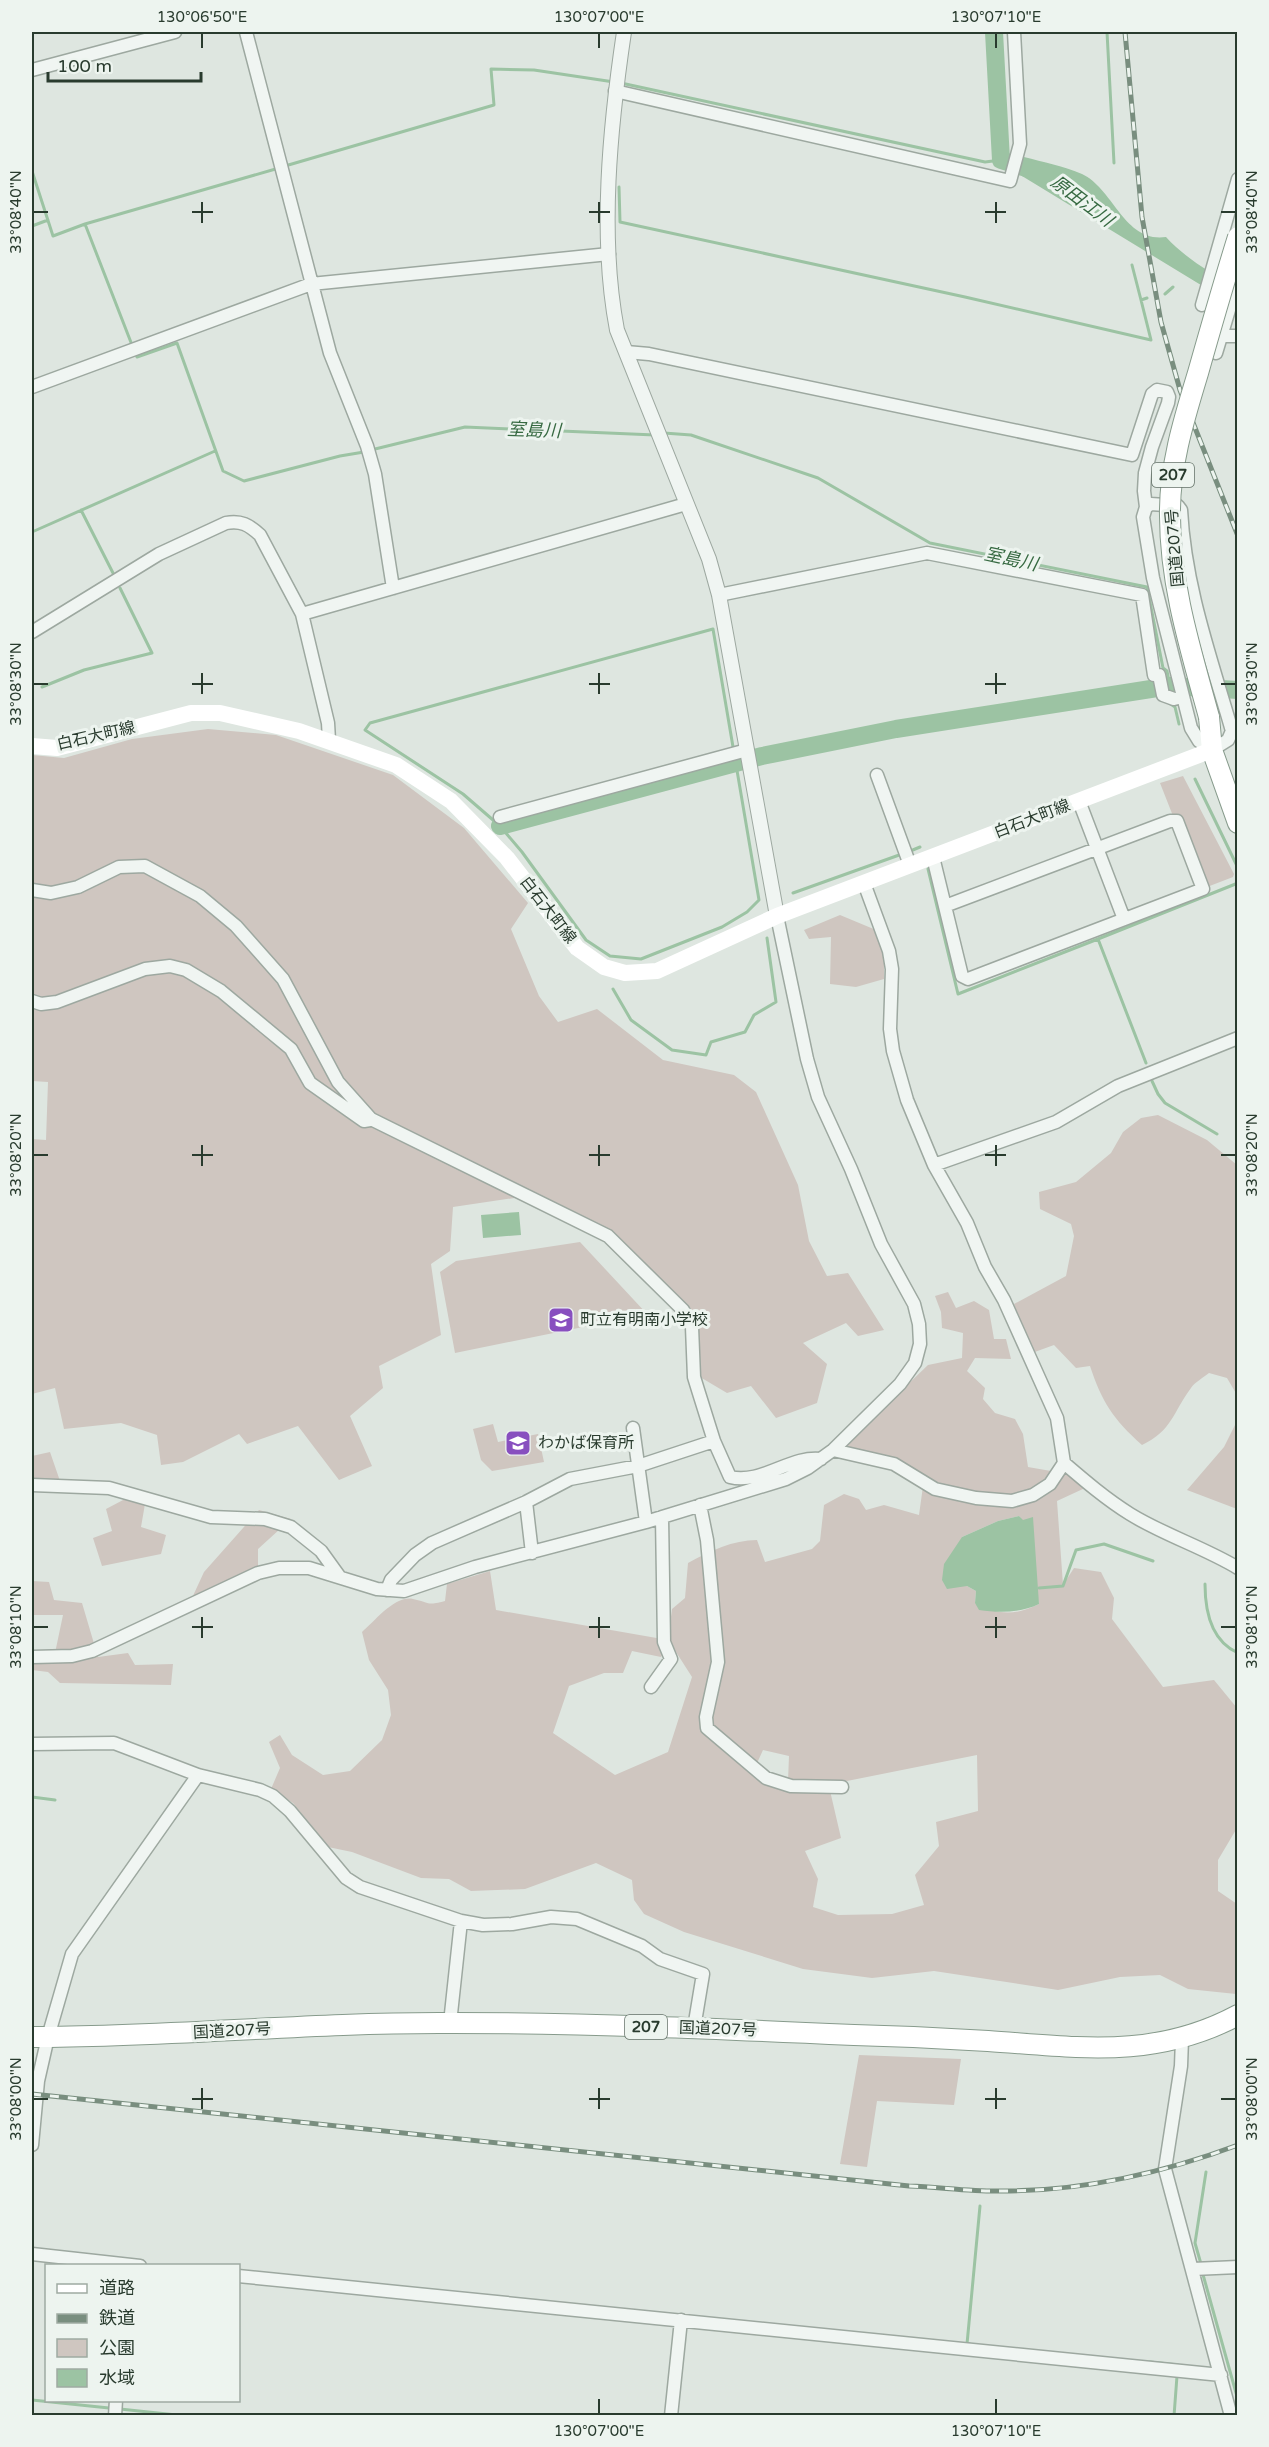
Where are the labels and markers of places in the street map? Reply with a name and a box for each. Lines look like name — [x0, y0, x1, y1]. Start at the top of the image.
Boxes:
school or university icon: 町立有明南小学校 — [546, 1305, 576, 1335]
place label: 町立有明南小学校 — [580, 1310, 708, 1330]
school or university icon: わかば保育所 — [503, 1428, 533, 1458]
place label: わかば保育所 — [538, 1433, 634, 1453]

